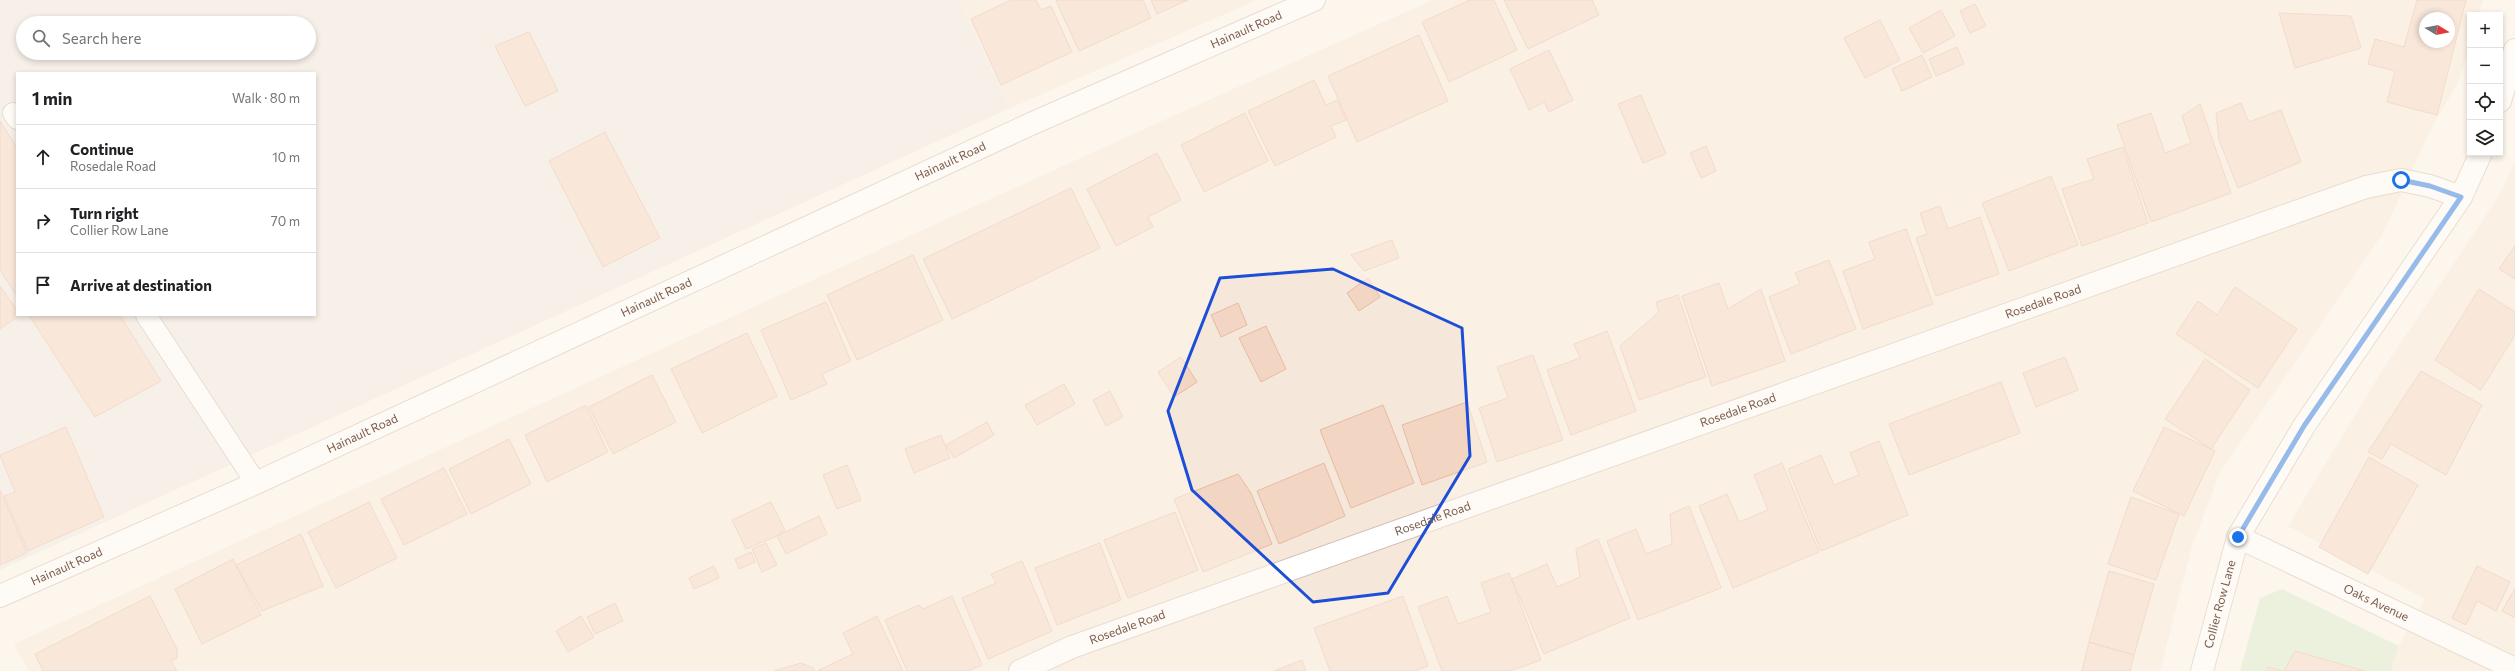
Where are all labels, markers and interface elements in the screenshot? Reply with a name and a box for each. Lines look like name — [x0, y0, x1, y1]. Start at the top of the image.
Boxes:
street label: Hainault Road — [1208, 7, 1284, 50]
north arrow — [2419, 12, 2455, 48]
map controls — [2467, 12, 2503, 156]
button: + — [2467, 12, 2503, 48]
search box — [16, 16, 316, 60]
icon: search — [30, 27, 52, 49]
text: Search here — [62, 29, 141, 47]
button: − — [2467, 48, 2503, 84]
button: locate — [2467, 84, 2503, 120]
text: 1 min — [32, 88, 72, 109]
text: Walk · 80 m — [232, 90, 300, 106]
button: layers — [2467, 120, 2503, 156]
street label: Hainault Road — [912, 138, 988, 183]
text: Continue — [70, 140, 134, 158]
icon: ahead — [32, 146, 54, 168]
text: 10 m — [272, 149, 300, 165]
text: Rosedale Road — [70, 158, 156, 174]
route start — [2392, 171, 2410, 189]
text: Turn right — [70, 204, 139, 222]
icon: right — [32, 210, 54, 232]
text: 70 m — [271, 213, 300, 229]
text: Collier Row Lane — [70, 222, 168, 238]
icon: arrive — [32, 274, 54, 296]
street label: Hainault Road — [618, 274, 694, 319]
text: Arrive at destination — [70, 276, 212, 294]
street label: Rosedale Road — [2003, 281, 2083, 321]
street label: Rosedale Road — [1698, 389, 1777, 429]
street label: Hainault Road — [324, 410, 400, 455]
street label: Rosedale Road — [1392, 498, 1472, 538]
route end — [2229, 528, 2247, 546]
street label: Hainault Road — [29, 544, 104, 587]
street label: Collier Row Lane — [2200, 558, 2238, 650]
street label: Oaks Avenue — [2342, 580, 2411, 623]
street label: Rosedale Road — [1087, 606, 1167, 646]

